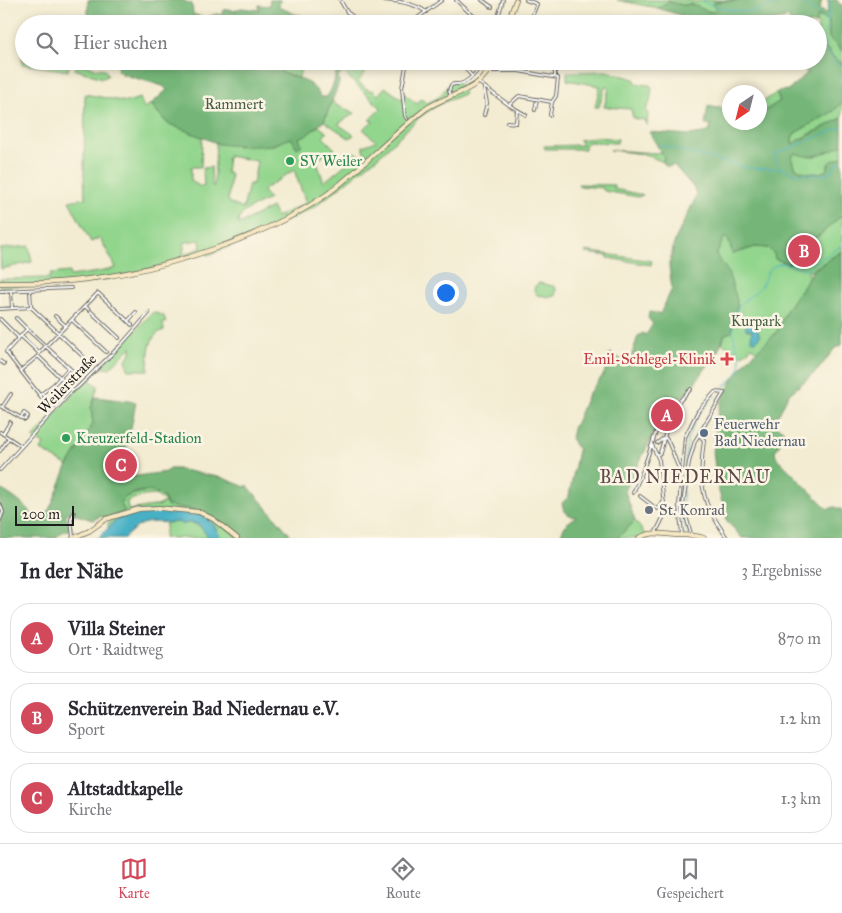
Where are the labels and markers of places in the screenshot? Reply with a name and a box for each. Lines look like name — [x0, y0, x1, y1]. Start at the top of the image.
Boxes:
place label: SV Weiler — [300, 152, 363, 170]
marker: SV Weiler — [284, 155, 296, 167]
pin: B — [788, 232, 820, 270]
place label: Emil-Schlegel-Klinik — [583, 350, 716, 368]
marker: Emil-Schlegel-Klinik — [720, 352, 734, 366]
pin: A — [651, 396, 683, 434]
place label: Feuerwehr Bad Niedernau — [714, 415, 806, 450]
marker: Feuerwehr Bad Niedernau — [698, 427, 710, 439]
place label: Kreuzerfeld-Stadion — [76, 429, 202, 447]
marker: Kreuzerfeld-Stadion — [60, 432, 72, 444]
pin: C — [105, 446, 137, 484]
place label: St. Konrad — [659, 501, 725, 519]
marker: St. Konrad — [643, 504, 655, 516]

